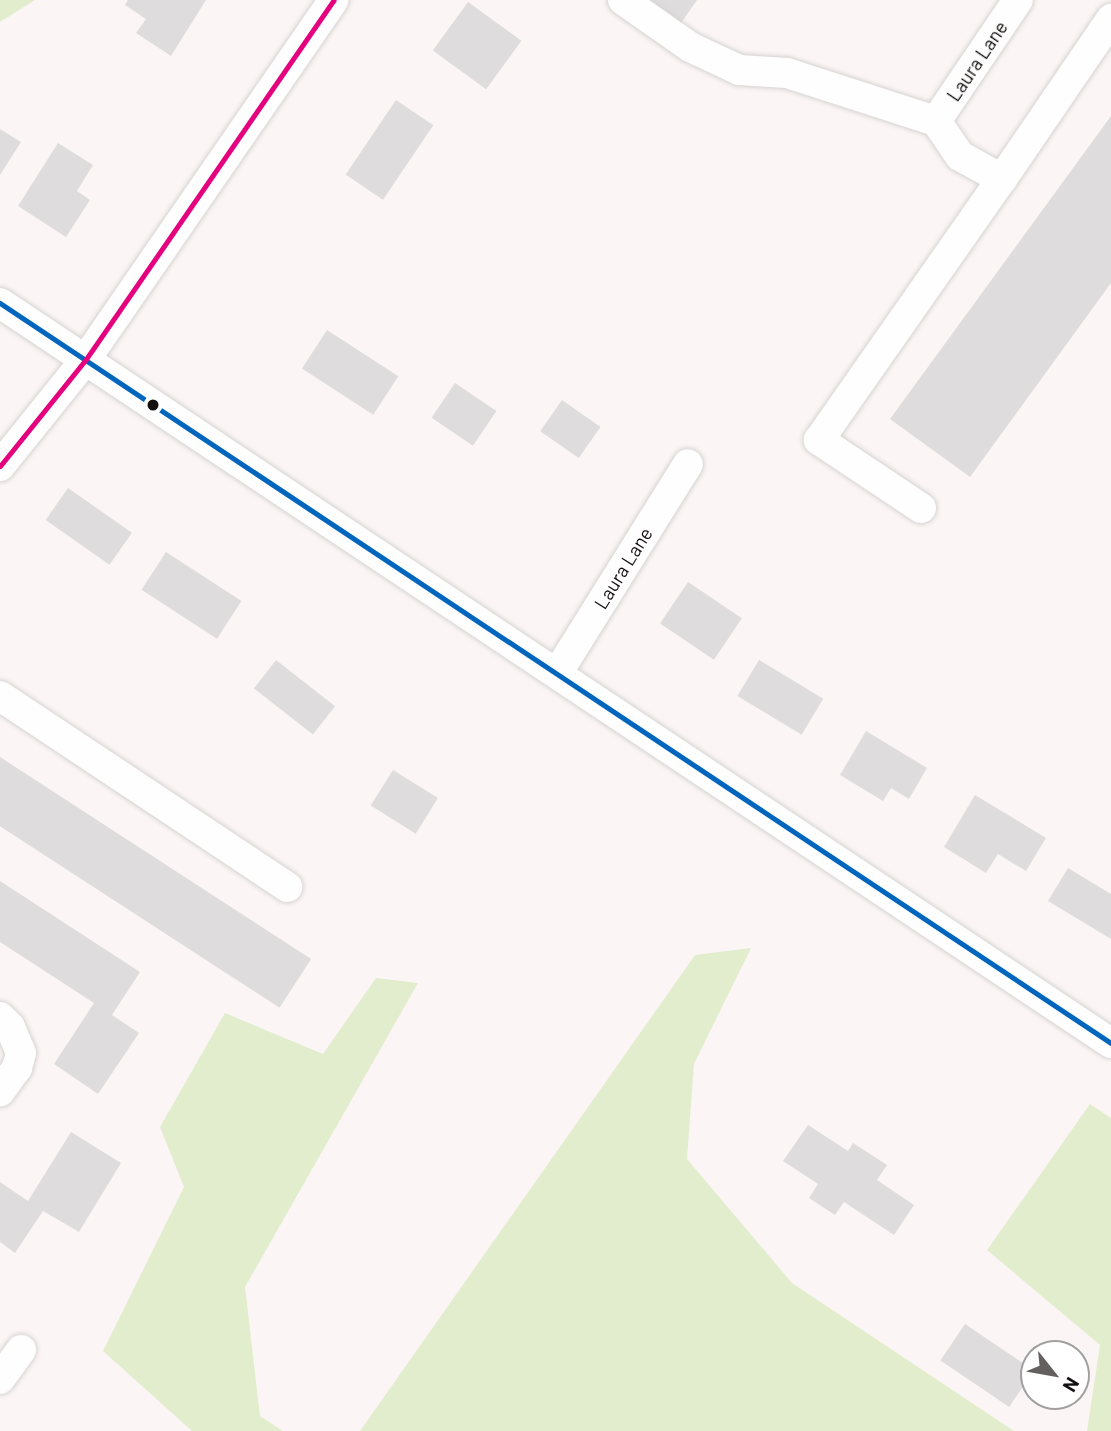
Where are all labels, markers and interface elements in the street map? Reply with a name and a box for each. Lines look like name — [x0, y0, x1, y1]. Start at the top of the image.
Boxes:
street label: Laura Lane — [942, 17, 1012, 105]
unlabelled marker — [146, 398, 160, 412]
street label: Laura Lane — [589, 523, 657, 613]
north arrow — [1020, 1340, 1090, 1410]
text: N — [1059, 1374, 1085, 1396]

